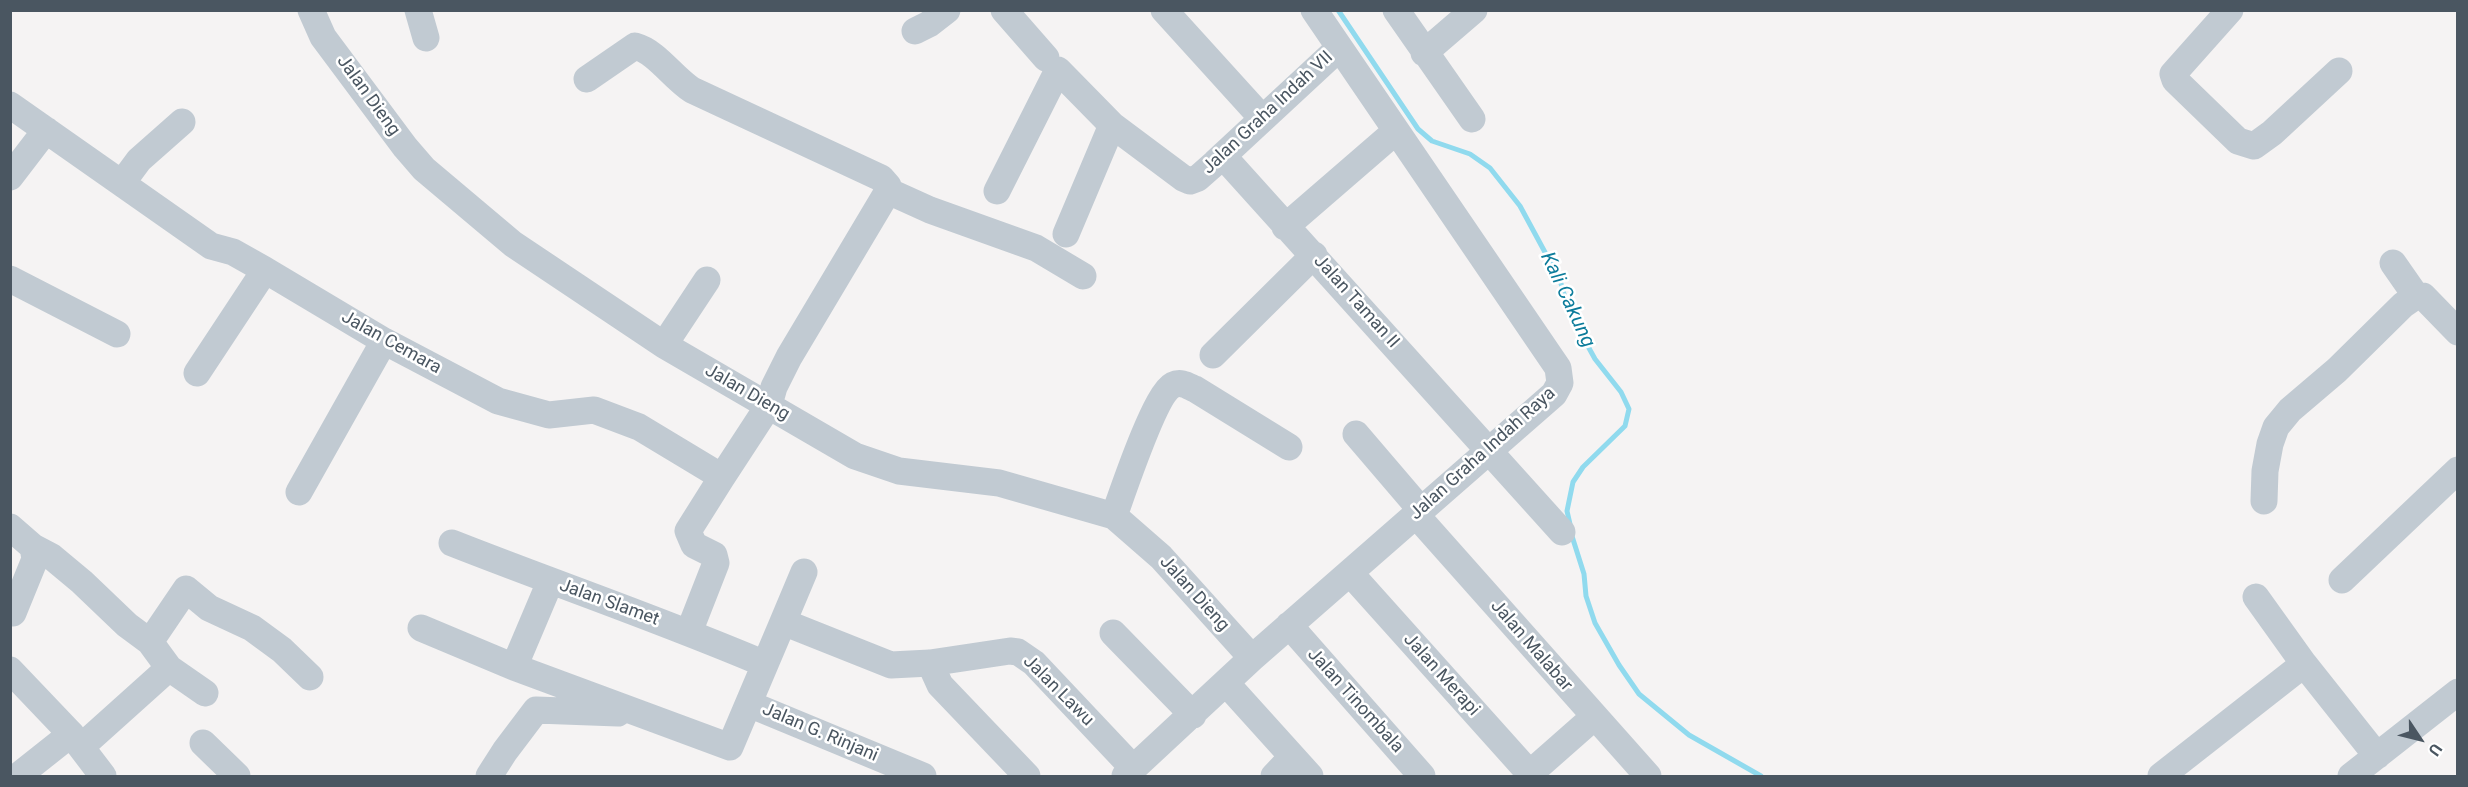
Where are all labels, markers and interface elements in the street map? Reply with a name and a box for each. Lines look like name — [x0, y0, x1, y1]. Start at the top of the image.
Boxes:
street label: Jalan Graha Indah VII — [1198, 47, 1338, 179]
street label: Jalan Dieng — [332, 52, 404, 140]
water label: Kali Cakung — [1534, 249, 1600, 351]
street label: Jalan Taman II — [1309, 251, 1403, 353]
street label: Jalan Cemara — [337, 307, 445, 379]
street label: Jalan Dieng — [701, 360, 793, 426]
street label: Jalan Graha Indah Raya — [1406, 383, 1560, 525]
street label: Jalan Dieng — [1154, 552, 1234, 636]
street label: Jalan Slamet — [556, 575, 662, 631]
street label: Jalan Malabar — [1485, 596, 1577, 696]
street label: Jalan Merapi — [1398, 629, 1484, 721]
street label: Jalan Tinombala — [1302, 644, 1408, 758]
street label: Jalan Lawu — [1018, 651, 1098, 731]
street label: Jalan G. Rinjani — [759, 699, 881, 767]
north arrow — [2390, 709, 2450, 769]
text: U — [2424, 740, 2446, 759]

